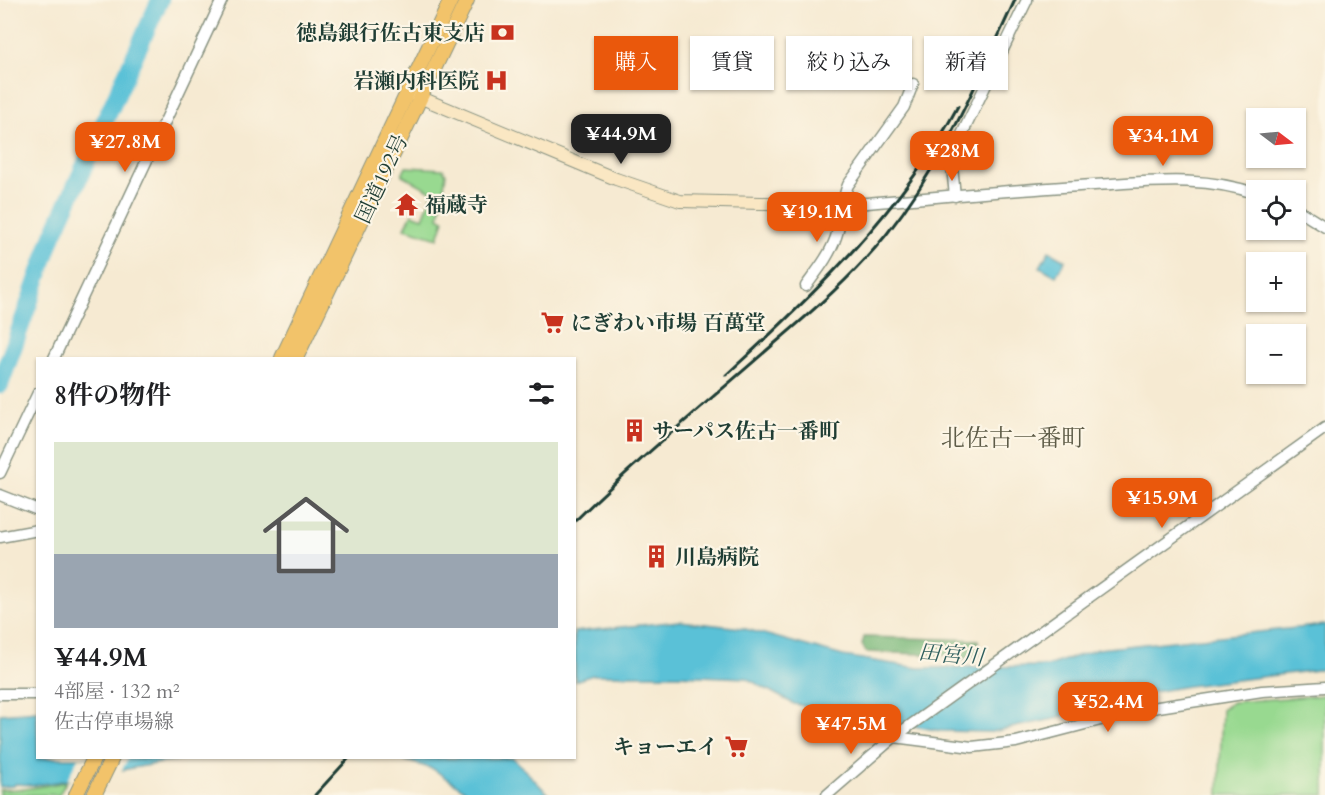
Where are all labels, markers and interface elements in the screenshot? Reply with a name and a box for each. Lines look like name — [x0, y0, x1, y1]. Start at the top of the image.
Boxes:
place label: 徳島銀行佐古東支店 — [296, 19, 485, 48]
bank icon: 徳島銀行佐古東支店 — [490, 20, 516, 46]
chip: 購入 — [594, 36, 678, 90]
chip: 賃貸 — [690, 36, 774, 90]
chip: 絞り込み — [786, 36, 912, 90]
chip: 新着 — [924, 36, 1008, 90]
place label: 岩瀬内科医院 — [353, 67, 479, 96]
hospital icon: 岩瀬内科医院 — [484, 68, 510, 94]
north arrow — [1246, 108, 1306, 168]
map controls — [1246, 108, 1306, 384]
pin: ¥44.9M — [572, 114, 670, 165]
pin: ¥34.1M — [1114, 116, 1212, 167]
text: ¥44.9M — [585, 120, 657, 147]
pin: ¥27.8M — [76, 122, 174, 173]
text: ¥34.1M — [1127, 122, 1199, 149]
text: ¥27.8M — [89, 128, 161, 155]
street label: 国道192号 — [349, 130, 415, 228]
pin: ¥28M — [916, 131, 988, 182]
text: ¥28M — [924, 137, 980, 164]
button: locate — [1246, 180, 1306, 240]
place label: 福蔵寺 — [425, 191, 488, 220]
temple icon: 福蔵寺 — [394, 192, 420, 218]
pin: ¥19.1M — [768, 192, 866, 243]
text: ¥19.1M — [781, 198, 853, 225]
button: + — [1246, 252, 1306, 312]
place label: にぎわい市場 百萬堂 — [571, 309, 766, 338]
supermarket icon: にぎわい市場 百萬堂 — [540, 310, 566, 336]
button: − — [1246, 324, 1306, 384]
icon: filters — [525, 377, 558, 410]
text: 8件の物件 — [54, 378, 171, 413]
place label: サーパス佐古一番町 — [652, 417, 840, 446]
building icon: サーパス佐古一番町 — [621, 418, 647, 444]
district label: 北佐古一番町 — [941, 422, 1085, 455]
pin: ¥15.9M — [1113, 478, 1211, 529]
icon: home — [252, 481, 360, 589]
text: ¥15.9M — [1126, 484, 1198, 511]
place label: 川島病院 — [675, 543, 759, 572]
building icon: 川島病院 — [644, 544, 670, 570]
water label: 田宮川 — [917, 637, 987, 673]
text: ¥44.9M — [54, 640, 147, 675]
text: 4部屋 · 132 m² — [54, 678, 180, 705]
pin: ¥52.4M — [1059, 682, 1157, 733]
text: ¥52.4M — [1072, 688, 1144, 715]
pin: ¥47.5M — [802, 704, 900, 755]
text: 佐古停車場線 — [54, 708, 174, 735]
text: ¥47.5M — [815, 710, 887, 737]
place label: キョーエイ — [613, 733, 718, 762]
supermarket icon: キョーエイ — [723, 734, 749, 760]

